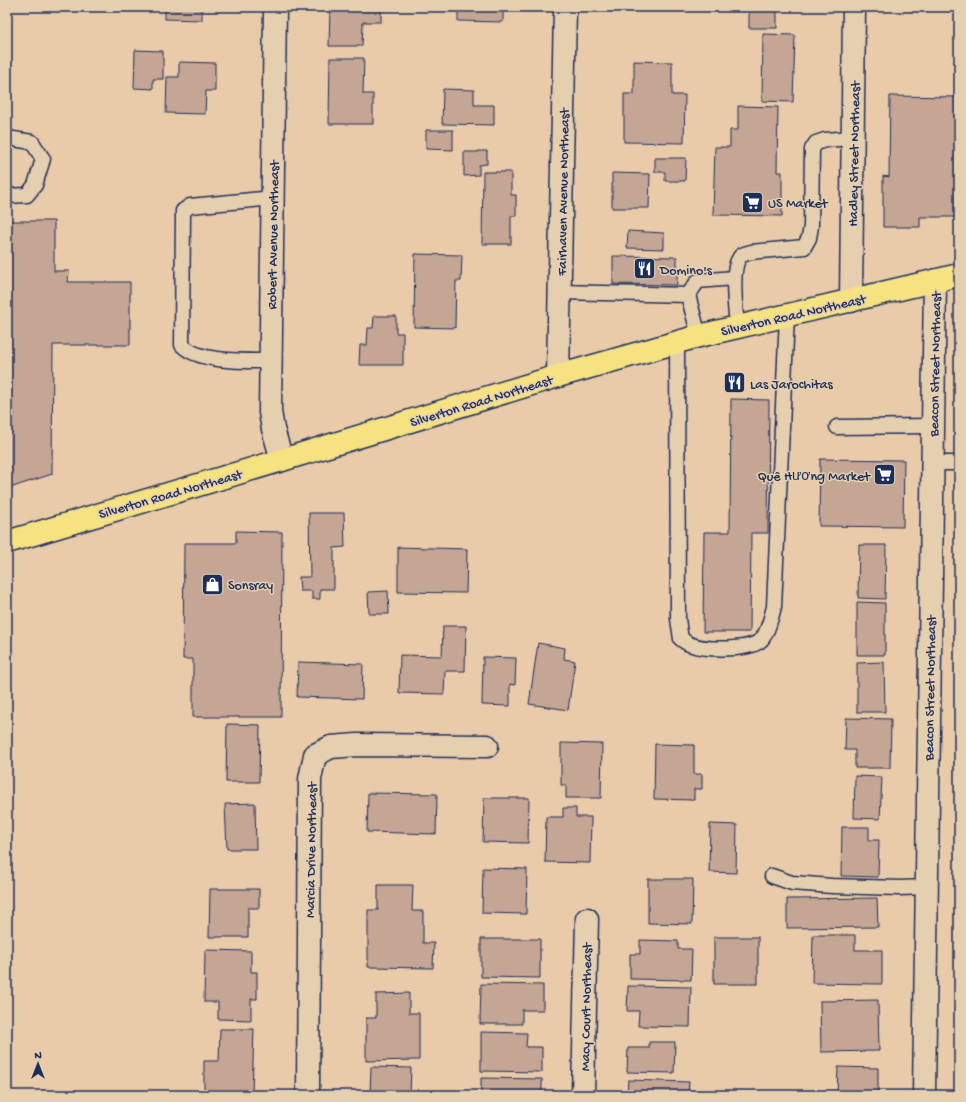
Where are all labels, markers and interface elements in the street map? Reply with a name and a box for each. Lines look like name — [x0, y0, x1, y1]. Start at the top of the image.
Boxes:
street label: Hadley Street Northeast — [846, 80, 865, 227]
street label: Fairhaven Avenue Northeast — [555, 107, 574, 277]
street label: Robert Avenue Northeast — [265, 159, 284, 310]
supermarket icon: US Market — [739, 189, 765, 215]
place label: US Market — [768, 196, 829, 213]
restaurant icon: Domino's — [632, 256, 658, 282]
place label: Domino's — [659, 263, 713, 280]
street label: Beacon Street Northeast — [927, 290, 946, 438]
street label: Silverton Road Northeast — [719, 291, 869, 341]
restaurant icon: Las Jarochitas — [721, 370, 747, 396]
street label: Silverton Road Northeast — [408, 372, 556, 432]
place label: Las Jarochitas — [750, 377, 834, 394]
supermarket icon: Quê Hương Market — [872, 462, 898, 488]
street label: Silverton Road Northeast — [97, 466, 246, 524]
place label: Quê Hương Market — [757, 469, 871, 486]
shop icon: Sonsray — [199, 571, 225, 597]
place label: Sonsray — [228, 578, 273, 595]
street label: Beacon Street Northeast — [922, 614, 941, 762]
street label: Marcia Drive Northeast — [303, 781, 322, 918]
street label: Macy Court Northeast — [578, 941, 597, 1071]
north arrow — [18, 1044, 58, 1084]
text: N — [34, 1050, 42, 1062]

